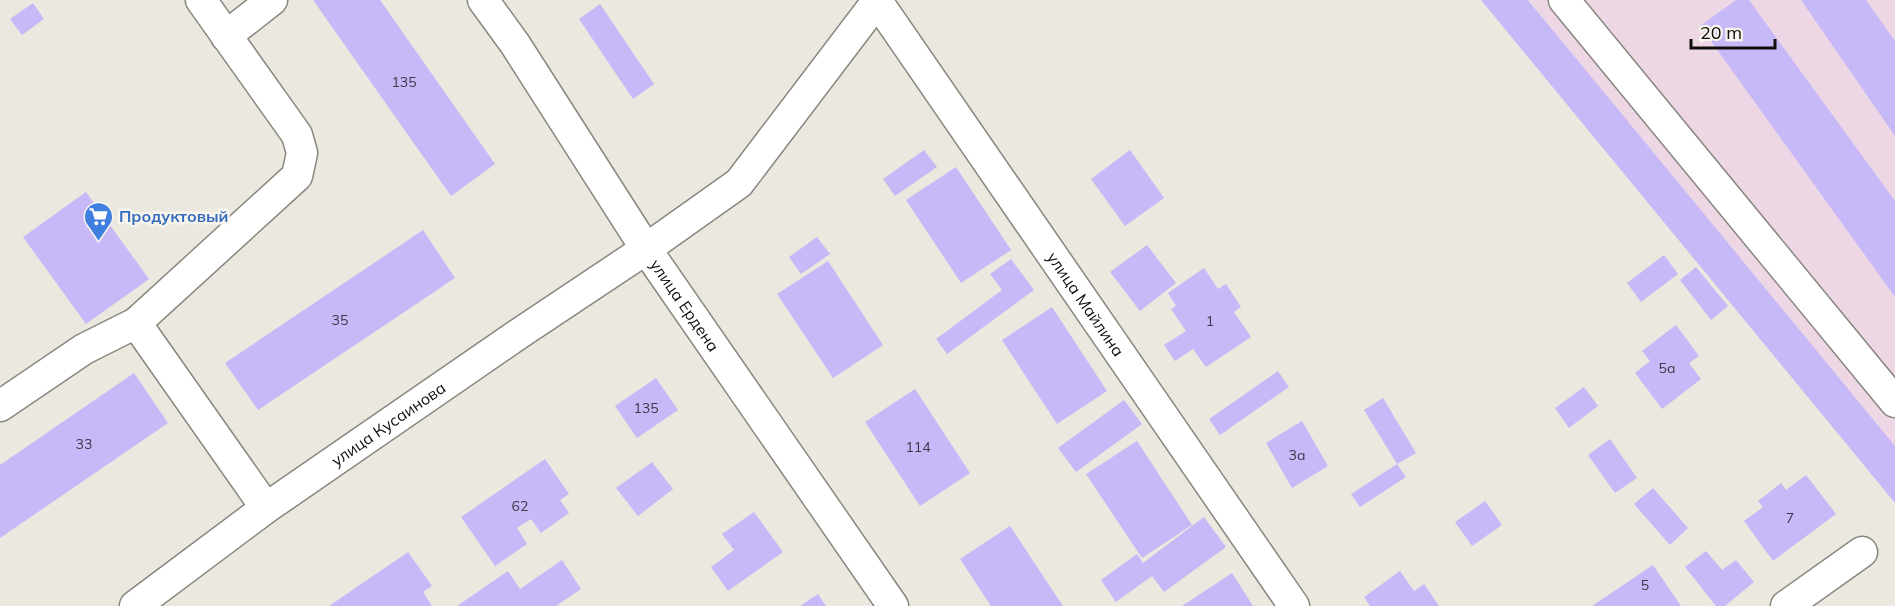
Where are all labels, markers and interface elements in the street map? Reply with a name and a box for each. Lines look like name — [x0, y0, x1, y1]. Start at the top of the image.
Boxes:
scale bar — [1691, 12, 1775, 50]
text: 20 m — [1700, 21, 1742, 44]
house number: 135 — [391, 73, 417, 91]
supermarket icon: Продуктовый — [82, 200, 114, 242]
place label: Продуктовый — [119, 206, 228, 226]
street label: улица Майлина — [1043, 248, 1129, 360]
street label: улица Ердена — [646, 255, 724, 355]
house number: 35 — [332, 311, 348, 329]
house number: 1 — [1206, 312, 1214, 330]
house number: 5а — [1659, 359, 1675, 377]
street label: улица Кусаинова — [327, 377, 449, 470]
house number: 135 — [633, 399, 659, 417]
house number: 33 — [76, 435, 92, 453]
house number: 114 — [905, 438, 931, 456]
house number: 3а — [1289, 446, 1305, 464]
house number: 62 — [512, 497, 528, 515]
house number: 7 — [1786, 509, 1794, 527]
house number: 5 — [1641, 576, 1649, 594]

